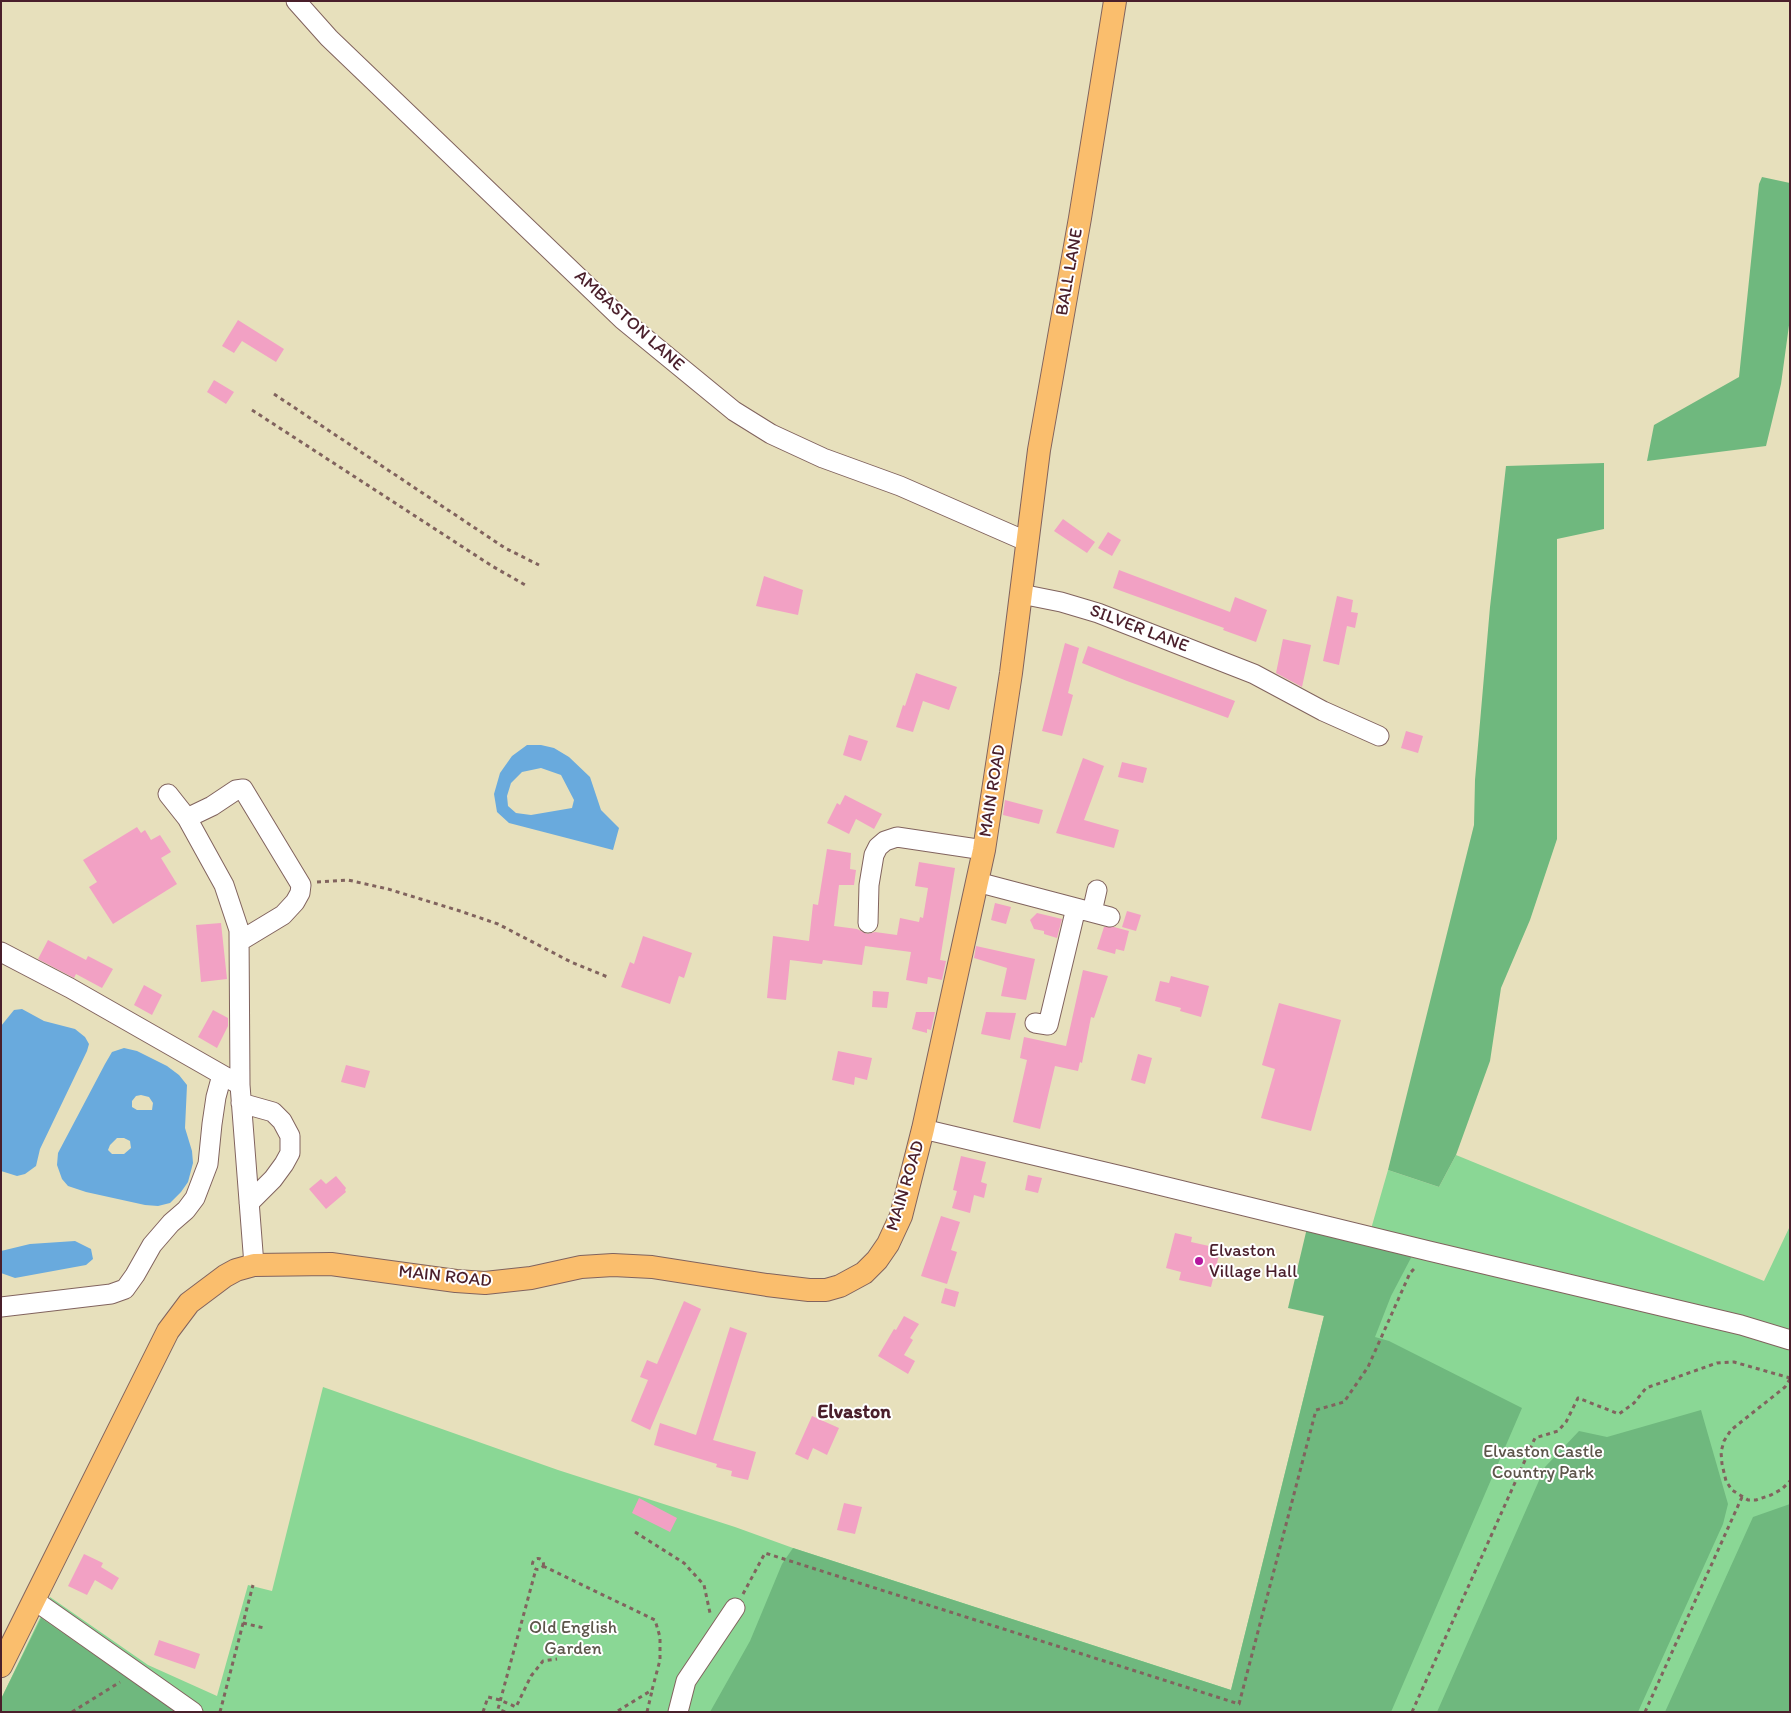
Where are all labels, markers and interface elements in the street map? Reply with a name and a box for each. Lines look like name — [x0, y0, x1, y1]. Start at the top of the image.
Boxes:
street label: BALL LANE — [1052, 227, 1088, 317]
street label: AMBASTON LANE — [569, 266, 689, 376]
street label: SILVER LANE — [1086, 600, 1192, 658]
street label: MAIN ROAD — [975, 743, 1011, 839]
street label: MAIN ROAD — [882, 1138, 930, 1234]
place label: Elvaston Village Hall — [1209, 1240, 1297, 1282]
marker: Elvaston Village Hall — [1193, 1255, 1205, 1267]
street label: MAIN ROAD — [397, 1261, 493, 1293]
district label: Elvaston — [817, 1401, 891, 1425]
park label: Elvaston Castle Country Park — [1483, 1441, 1603, 1484]
park label: Old English Garden — [529, 1617, 617, 1660]

